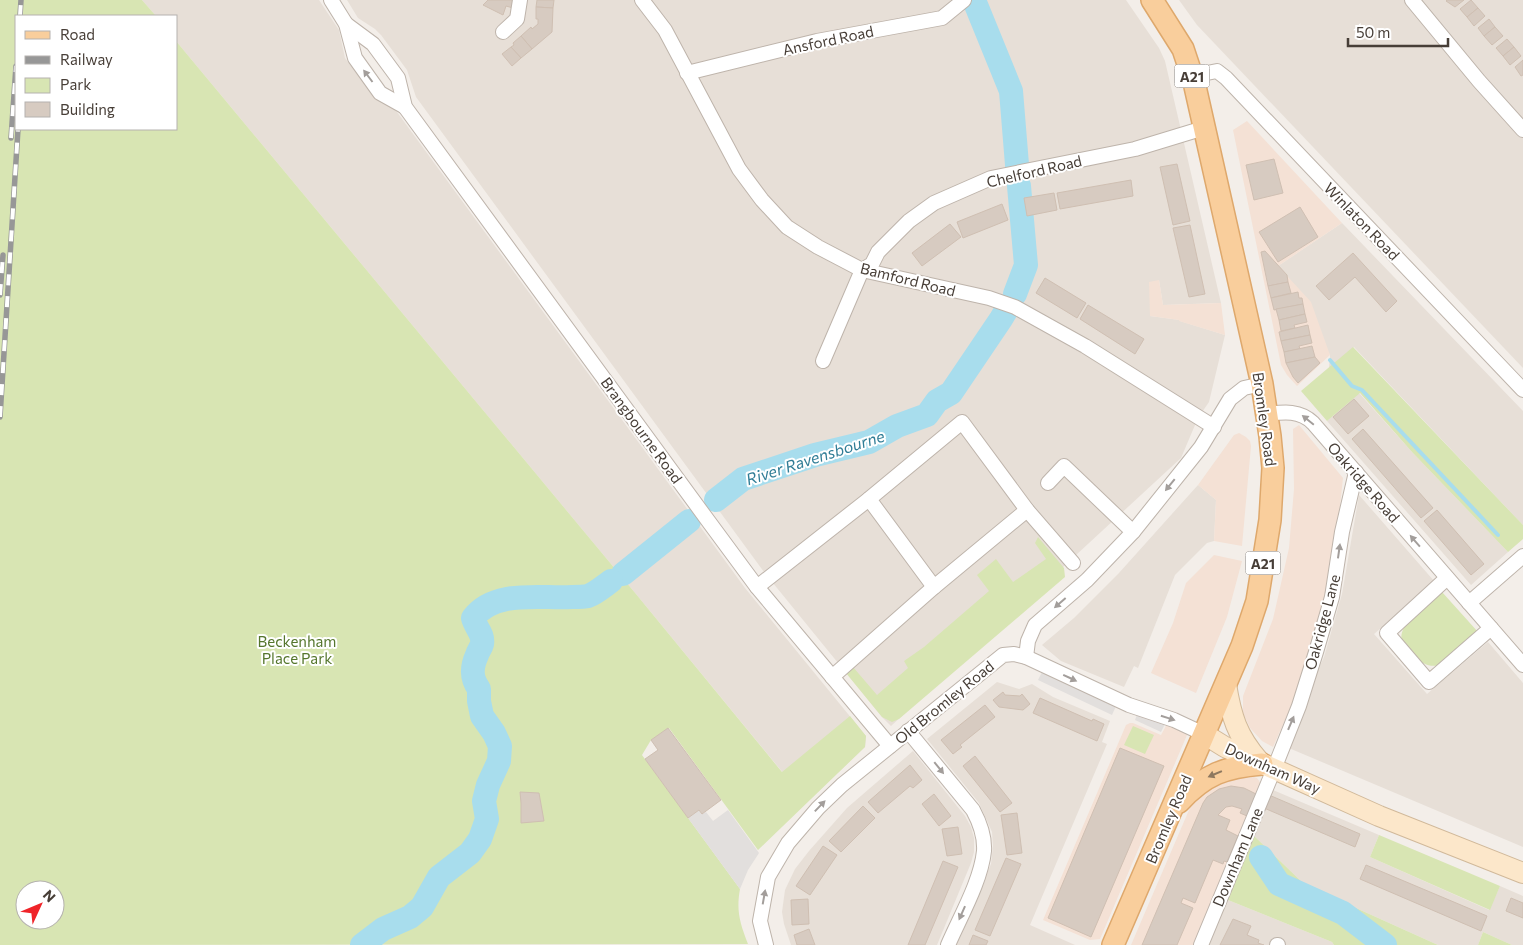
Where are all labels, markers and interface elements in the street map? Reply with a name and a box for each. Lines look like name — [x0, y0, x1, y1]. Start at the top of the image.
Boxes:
legend — [15, 15, 178, 130]
scale bar — [1348, 15, 1448, 47]
street label: Ansford Road — [781, 22, 875, 58]
text: 50 m — [1356, 23, 1390, 41]
text: Road — [60, 25, 95, 43]
text: Railway — [60, 50, 113, 68]
road number: A21 — [1174, 64, 1210, 88]
one-way arrow — [363, 69, 373, 83]
text: Park — [60, 75, 91, 93]
text: Building — [60, 100, 115, 118]
street label: Chelford Road — [985, 151, 1083, 191]
street label: Winlaton Road — [1320, 178, 1404, 264]
street label: Bamford Road — [859, 258, 957, 300]
street label: Bromley Road — [1249, 371, 1281, 467]
street label: Brangbourne Road — [597, 373, 687, 487]
one-way arrow — [1302, 414, 1315, 425]
water label: River Ravensbourne — [743, 425, 887, 488]
street label: Oakridge Road — [1324, 438, 1404, 526]
one-way arrow — [1165, 478, 1176, 491]
one-way arrow — [1410, 535, 1421, 548]
one-way arrow — [1335, 542, 1343, 558]
road number: A21 — [1246, 552, 1280, 574]
street label: Oakridge Lane — [1301, 572, 1343, 672]
one-way arrow — [1053, 598, 1066, 609]
park label: Beckenham Place Park — [258, 632, 336, 667]
street label: Old Bromley Road — [891, 657, 997, 747]
one-way arrow — [1063, 674, 1078, 682]
one-way arrow — [1160, 714, 1175, 722]
one-way arrow — [1287, 715, 1295, 730]
street label: Downham Way — [1222, 739, 1324, 797]
one-way arrow — [933, 761, 944, 774]
one-way arrow — [1208, 770, 1222, 778]
street label: Bromley Road — [1141, 772, 1195, 866]
one-way arrow — [814, 801, 826, 813]
street label: Downham Lane — [1208, 805, 1266, 909]
north arrow — [15, 880, 65, 930]
text: N — [40, 886, 59, 905]
one-way arrow — [760, 889, 768, 905]
one-way arrow — [958, 906, 966, 920]

